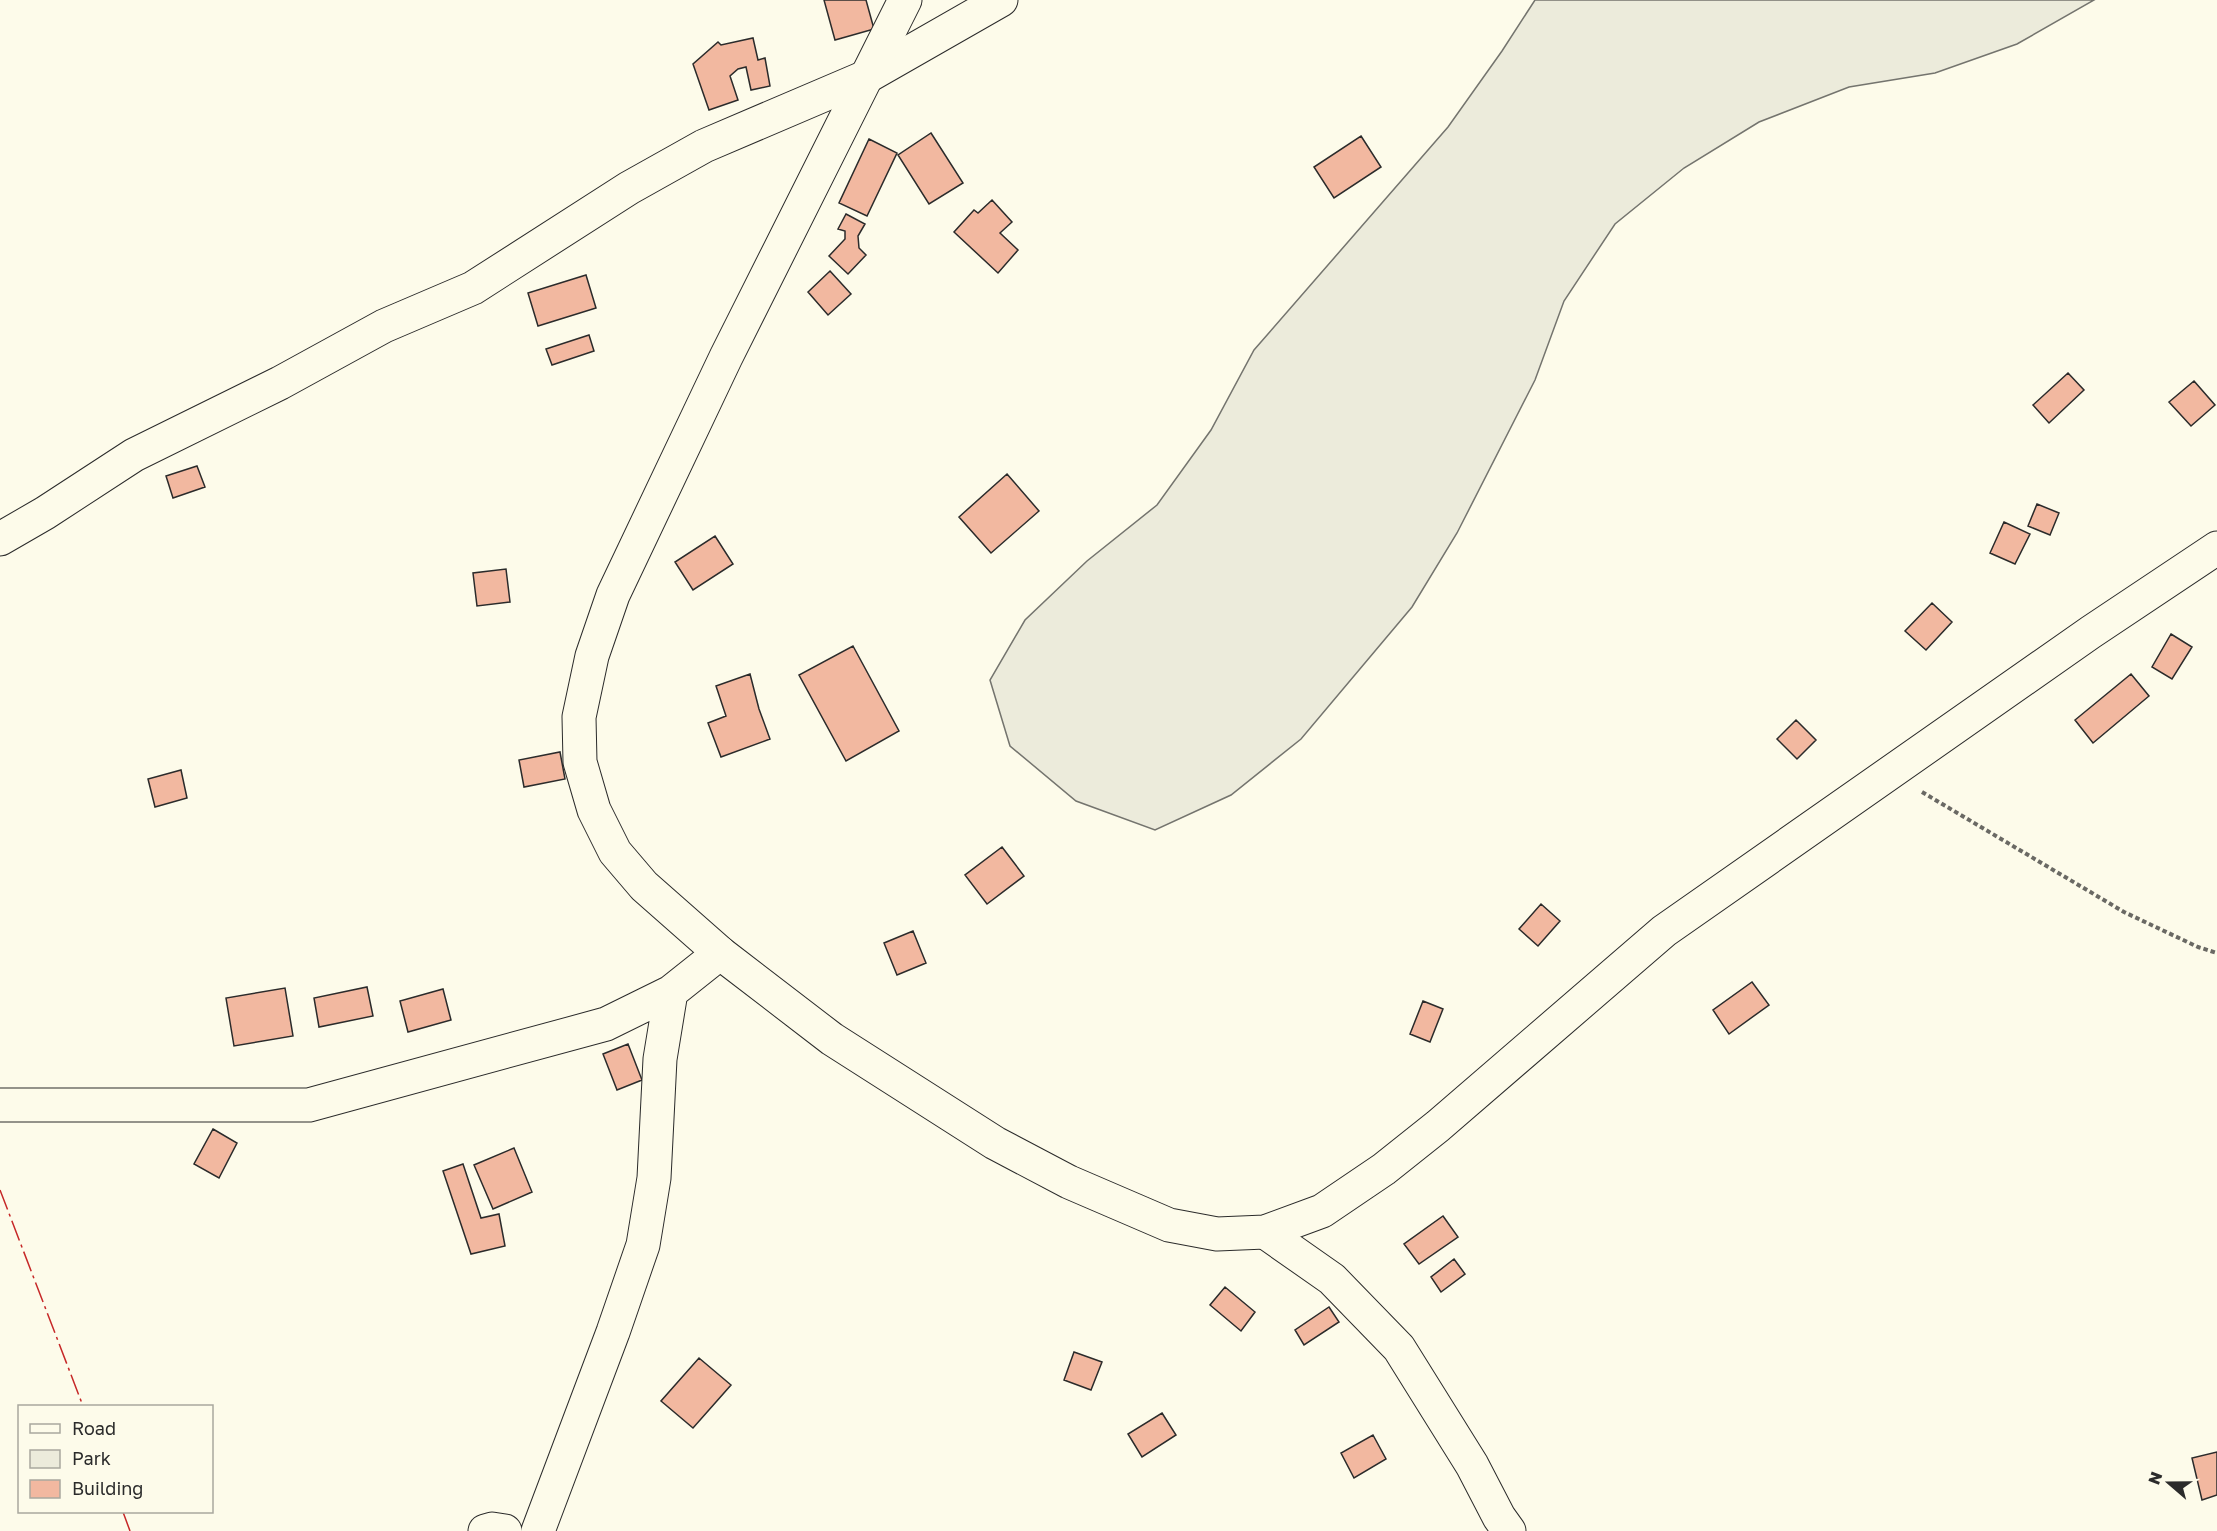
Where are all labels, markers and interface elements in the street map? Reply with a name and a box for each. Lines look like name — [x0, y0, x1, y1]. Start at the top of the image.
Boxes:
legend — [18, 1405, 213, 1513]
text: Road — [72, 1417, 116, 1439]
text: Park — [72, 1447, 111, 1469]
north arrow — [2139, 1453, 2199, 1513]
text: N — [2143, 1469, 2166, 1487]
text: Building — [72, 1477, 143, 1499]

